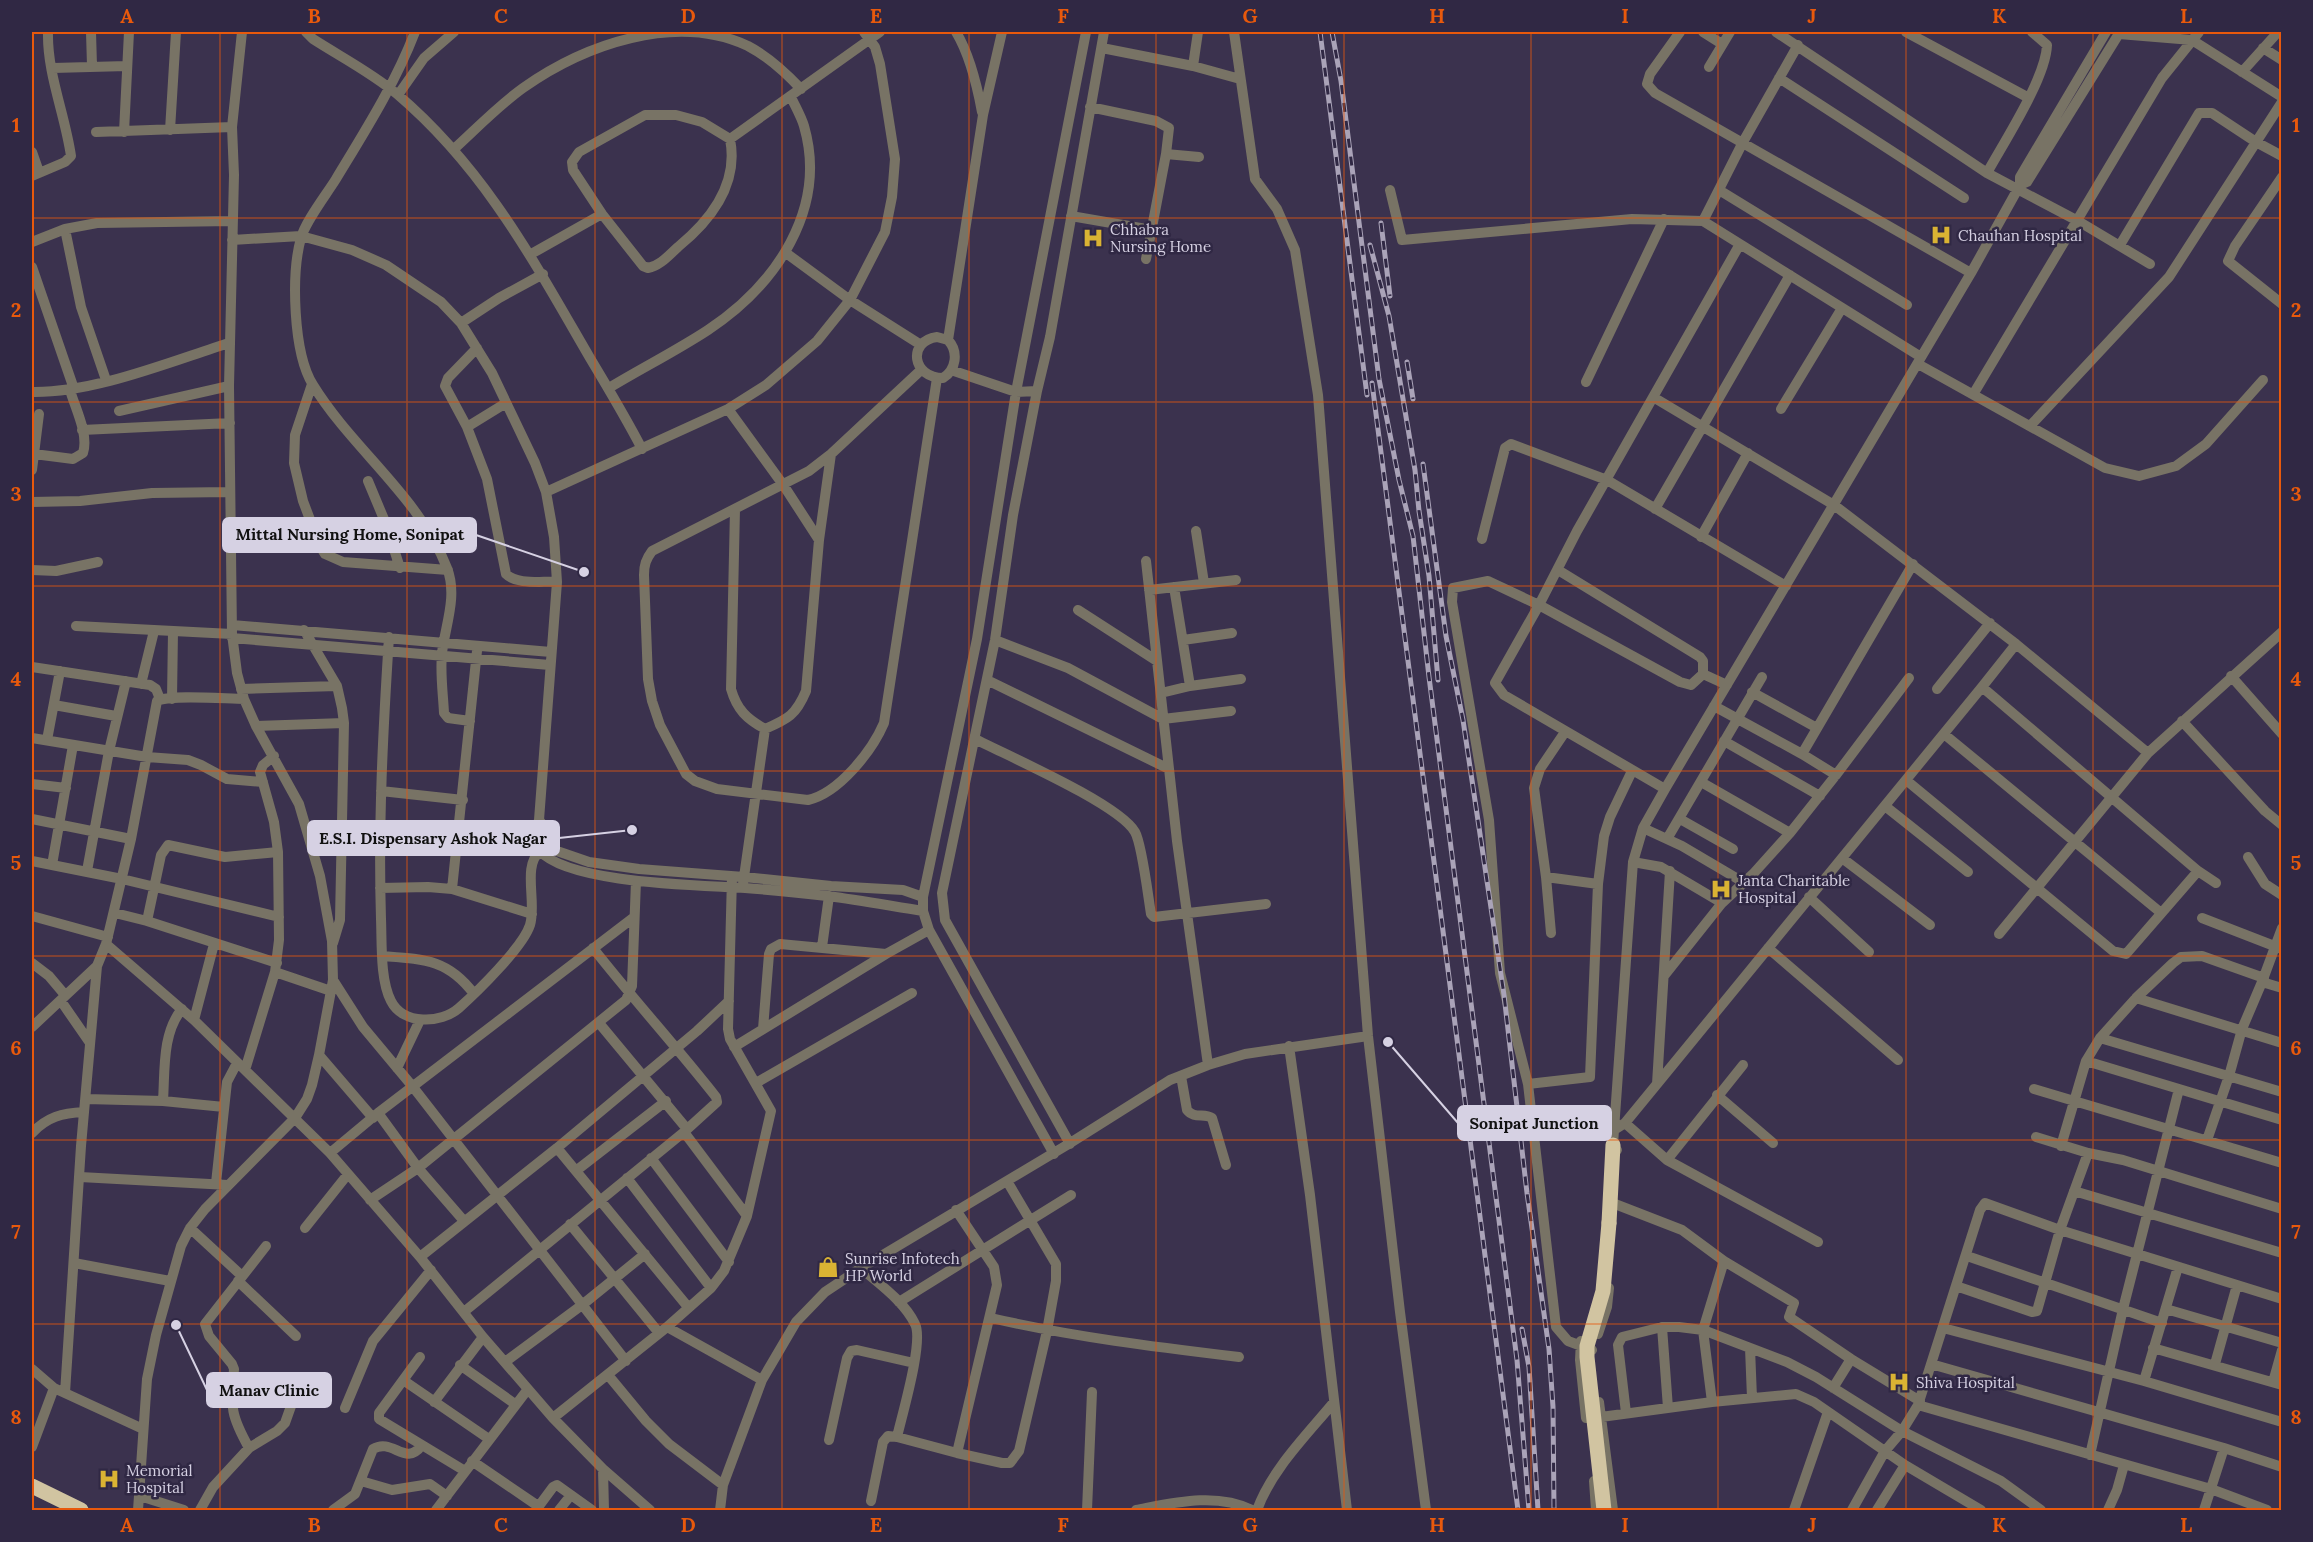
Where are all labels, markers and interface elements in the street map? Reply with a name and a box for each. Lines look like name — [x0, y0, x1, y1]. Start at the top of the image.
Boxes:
text: A — [120, 3, 134, 28]
text: B — [307, 3, 321, 28]
text: C — [494, 3, 508, 28]
text: D — [680, 3, 696, 28]
text: E — [870, 3, 882, 28]
text: F — [1057, 3, 1069, 28]
text: G — [1242, 3, 1258, 28]
text: H — [1429, 3, 1445, 28]
text: I — [1621, 3, 1629, 28]
text: J — [1807, 3, 1817, 28]
text: K — [1992, 3, 2007, 28]
text: L — [2180, 3, 2192, 28]
text: 1 — [12, 112, 20, 137]
text: 1 — [2292, 112, 2300, 137]
place label: Chhabra Nursing Home — [1110, 220, 1211, 256]
hospital icon: Chauhan Hospital — [1929, 223, 1953, 247]
hospital icon: Chhabra Nursing Home — [1081, 226, 1105, 250]
place label: Chauhan Hospital — [1958, 226, 2082, 245]
text: 2 — [11, 297, 21, 322]
text: 2 — [2291, 297, 2301, 322]
text: 3 — [10, 481, 22, 506]
text: 3 — [2290, 481, 2302, 506]
callout: Mittal Nursing Home, Sonipat — [223, 518, 476, 552]
text: Mittal Nursing Home, Sonipat — [236, 524, 465, 544]
text: 4 — [11, 666, 22, 691]
text: 4 — [2291, 666, 2302, 691]
callout: E.S.I. Dispensary Ashok Nagar — [308, 821, 559, 855]
text: E.S.I. Dispensary Ashok Nagar — [319, 828, 547, 848]
text: 5 — [11, 850, 22, 875]
text: 5 — [2291, 850, 2302, 875]
place label: Janta Charitable Hospital — [1737, 871, 1850, 907]
hospital icon: Janta Charitable Hospital — [1709, 877, 1733, 901]
text: 6 — [10, 1035, 22, 1060]
text: 6 — [2290, 1035, 2302, 1060]
callout: Sonipat Junction — [1458, 1106, 1611, 1140]
text: Sonipat Junction — [1469, 1113, 1599, 1133]
text: 7 — [11, 1219, 21, 1244]
text: 7 — [2291, 1219, 2301, 1244]
place label: Sunrise Infotech HP World — [845, 1249, 960, 1285]
shop icon: Sunrise Infotech HP World — [816, 1255, 840, 1279]
hospital icon: Shiva Hospital — [1887, 1370, 1911, 1394]
callout: Manav Clinic — [207, 1373, 331, 1407]
place label: Shiva Hospital — [1916, 1373, 2015, 1392]
text: Manav Clinic — [219, 1380, 320, 1400]
text: 8 — [10, 1404, 22, 1429]
text: 8 — [2290, 1404, 2302, 1429]
place label: Memorial Hospital — [126, 1461, 193, 1497]
hospital icon: Memorial Hospital — [97, 1467, 121, 1491]
text: A — [120, 1512, 134, 1537]
text: B — [307, 1512, 321, 1537]
text: C — [494, 1512, 508, 1537]
text: D — [680, 1512, 696, 1537]
text: E — [870, 1512, 882, 1537]
text: F — [1057, 1512, 1069, 1537]
text: G — [1242, 1512, 1258, 1537]
text: H — [1429, 1512, 1445, 1537]
text: I — [1621, 1512, 1629, 1537]
text: J — [1807, 1512, 1817, 1537]
text: K — [1992, 1512, 2007, 1537]
text: L — [2180, 1512, 2192, 1537]

